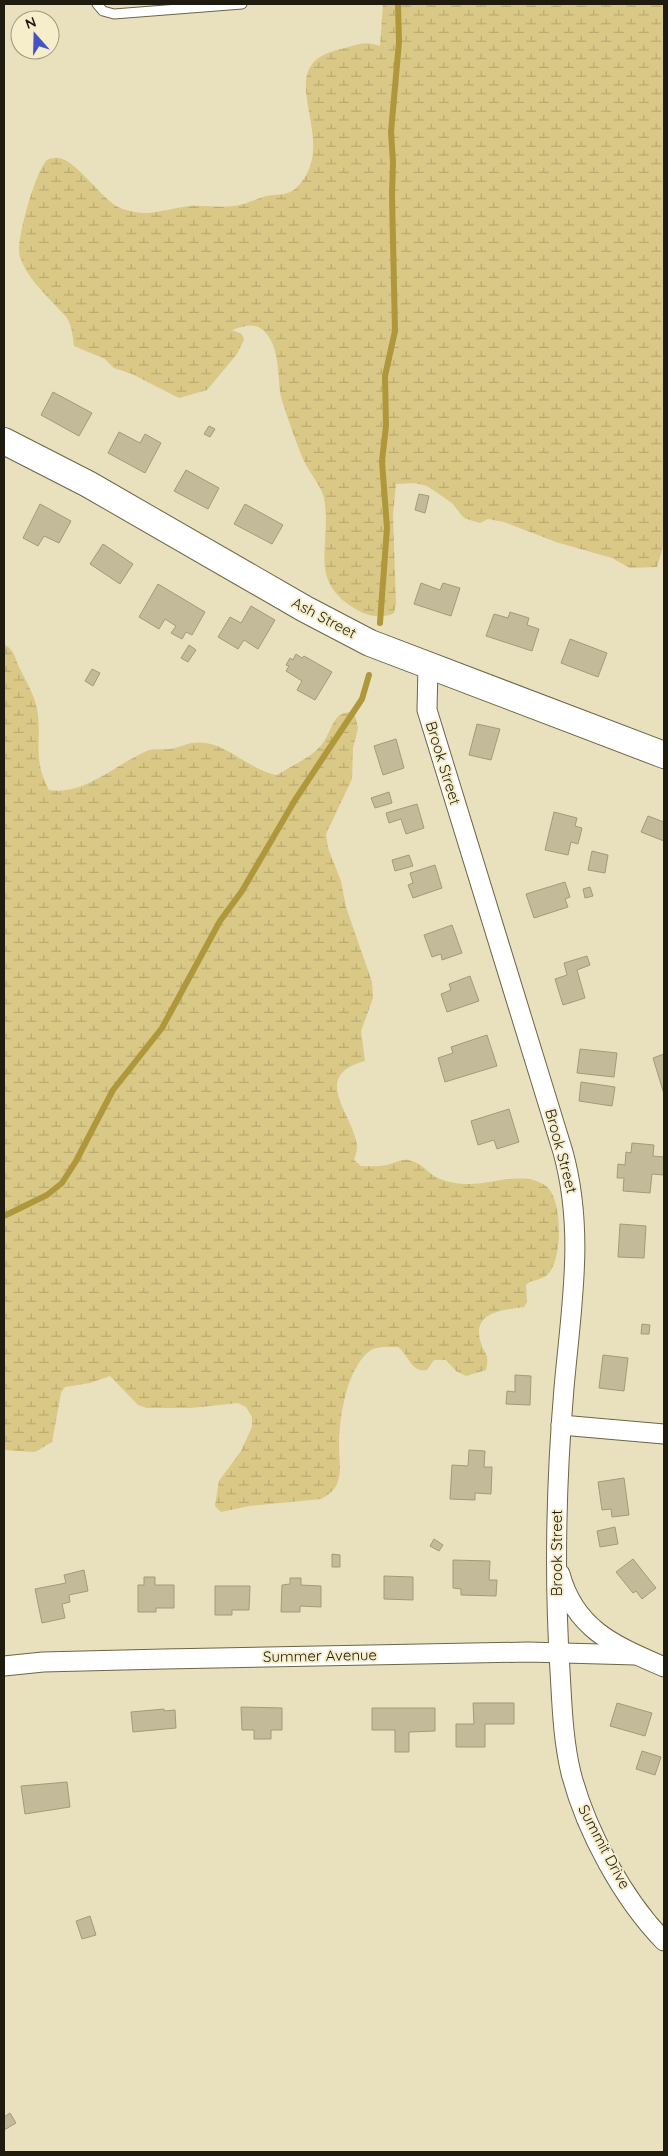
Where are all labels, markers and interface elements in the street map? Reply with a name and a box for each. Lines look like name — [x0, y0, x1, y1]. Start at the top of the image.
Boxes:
north arrow — [10, 10, 60, 60]
text: N — [23, 13, 38, 33]
street label: Ash Street — [289, 593, 360, 642]
street label: Brook Street — [422, 719, 465, 807]
street label: Brook Street — [541, 1107, 582, 1195]
street label: Brook Street — [547, 1510, 566, 1596]
street label: Summer Avenue — [263, 1645, 377, 1666]
street label: Summit Drive — [574, 1801, 635, 1892]

